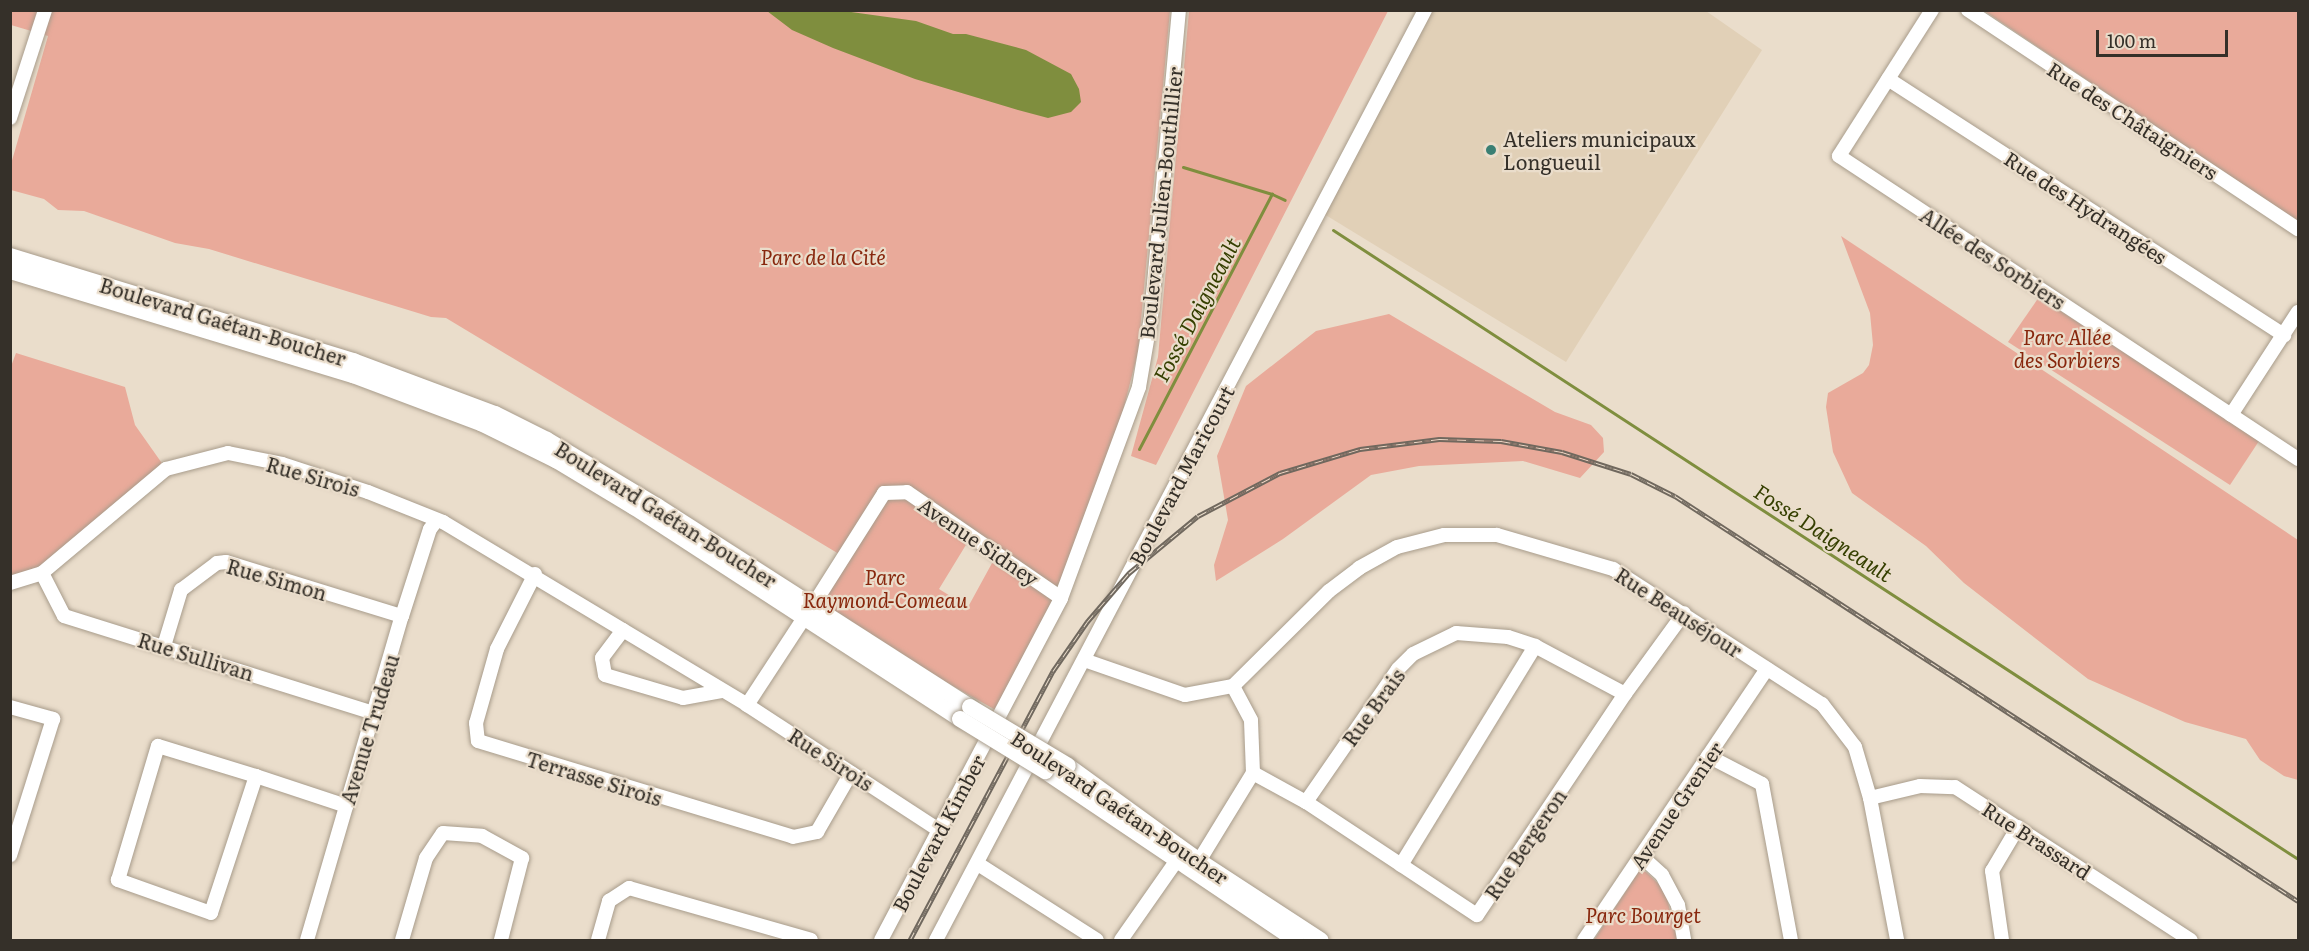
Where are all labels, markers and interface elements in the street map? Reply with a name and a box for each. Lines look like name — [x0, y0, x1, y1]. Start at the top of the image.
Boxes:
scale bar — [2099, 18, 2231, 56]
text: 100 m — [2107, 27, 2156, 54]
street label: Rue des Châtaigniers — [2043, 56, 2223, 184]
street label: Boulevard Julien-Bouthillier — [1134, 66, 1186, 340]
place label: Ateliers municipaux Longueuil — [1503, 126, 1696, 173]
marker: Ateliers municipaux Longueuil — [1484, 143, 1498, 157]
street label: Rue des Hydrangées — [2000, 146, 2172, 268]
street label: Allée des Sorbiers — [1916, 202, 2070, 314]
water label: Fossé Daigneault — [1147, 232, 1245, 386]
park label: Parc de la Cité — [760, 244, 886, 268]
street label: Boulevard Gaétan-Boucher — [97, 272, 349, 370]
park label: Parc Allée des Sorbiers — [2014, 325, 2120, 372]
street label: Boulevard Maricourt — [1124, 381, 1238, 569]
street label: Boulevard Gaétan-Boucher — [551, 436, 781, 592]
street label: Rue Sirois — [264, 451, 362, 501]
water label: Fossé Daigneault — [1750, 478, 1898, 586]
street label: Avenue Sidney — [914, 492, 1044, 590]
street label: Rue Simon — [224, 553, 330, 605]
street label: Rue Beauséjour — [1611, 562, 1747, 662]
park label: Parc Raymond-Comeau — [803, 564, 967, 611]
street label: Rue Sullivan — [135, 627, 257, 685]
street label: Avenue Trudeau — [335, 651, 403, 807]
street label: Rue Brais — [1337, 664, 1409, 750]
street label: Rue Sirois — [784, 723, 878, 795]
street label: Boulevard Gaétan-Boucher — [1007, 725, 1233, 889]
street label: Avenue Grenier — [1625, 737, 1727, 873]
street label: Terrasse Sirois — [523, 746, 665, 810]
street label: Boulevard Kimber — [887, 751, 989, 915]
street label: Rue Bergeron — [1479, 784, 1571, 904]
street label: Rue Brassard — [1978, 796, 2096, 884]
park label: Parc Bourget — [1585, 902, 1701, 926]

